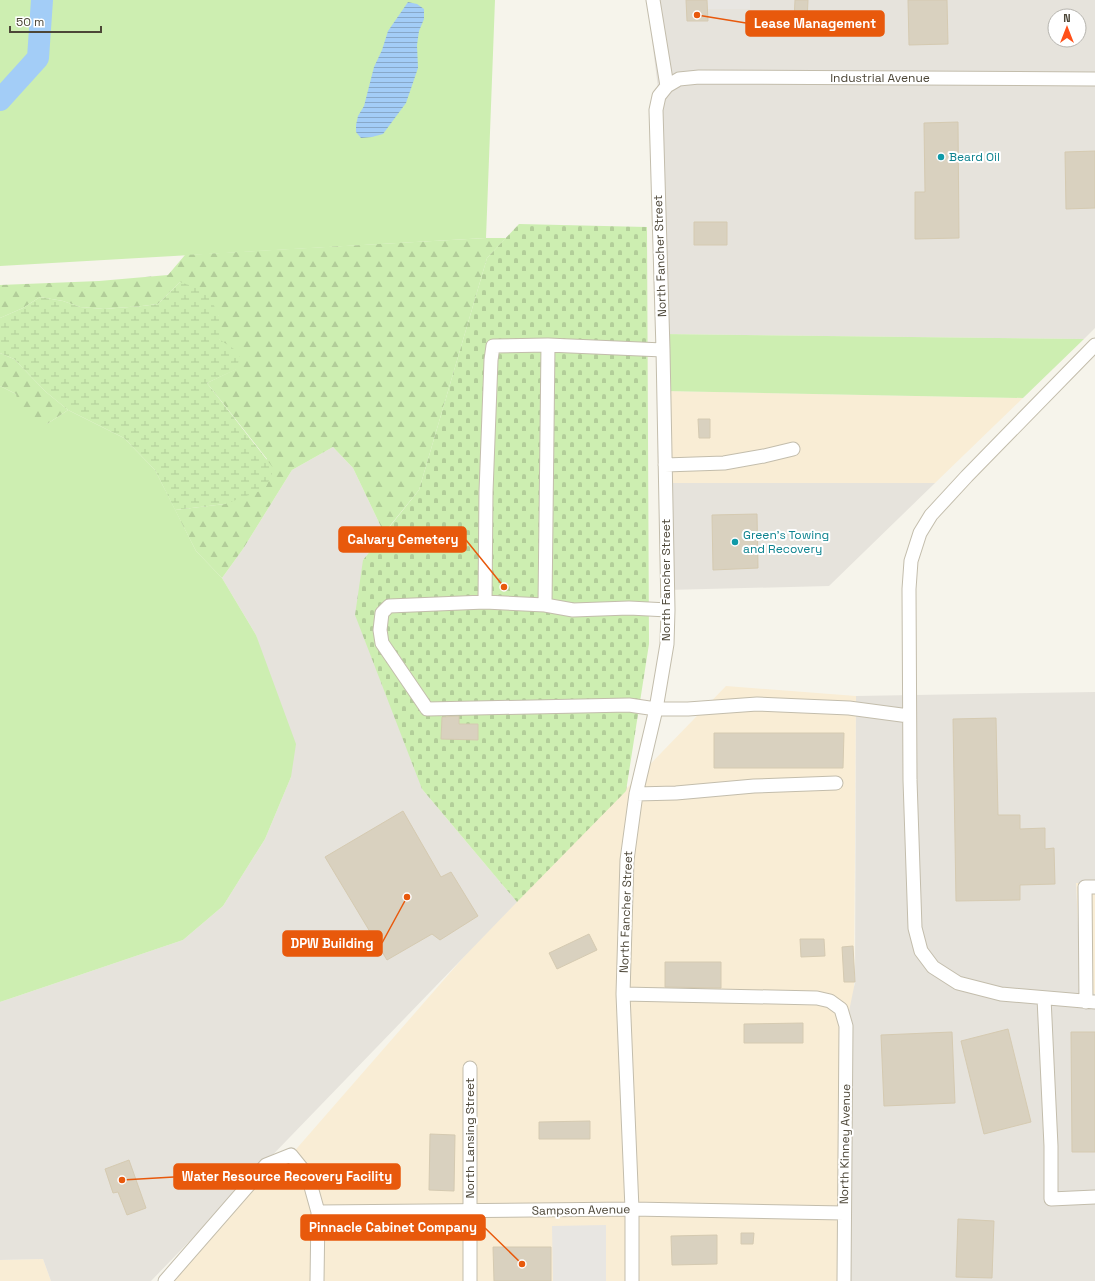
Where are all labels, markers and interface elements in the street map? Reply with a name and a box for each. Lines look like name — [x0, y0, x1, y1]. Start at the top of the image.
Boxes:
scale bar — [10, 8, 101, 34]
north arrow — [1047, 8, 1087, 48]
callout: Lease Management — [746, 11, 884, 36]
text: N — [1063, 11, 1071, 25]
text: 50 m — [16, 14, 44, 30]
text: Lease Management — [754, 15, 876, 32]
street label: Industrial Avenue — [830, 70, 930, 86]
place label: Beard Oil — [949, 149, 1000, 165]
marker: Beard Oil — [936, 152, 946, 162]
street label: North Fancher Street — [650, 195, 670, 317]
street label: North Fancher Street — [658, 519, 674, 641]
callout: Calvary Cemetery — [339, 527, 466, 552]
place label: Green's Towing and Recovery — [743, 527, 829, 557]
text: Calvary Cemetery — [348, 531, 458, 548]
marker: Green's Towing and Recovery — [730, 537, 740, 547]
street label: North Fancher Street — [616, 851, 636, 973]
callout: DPW Building — [283, 931, 382, 956]
text: DPW Building — [290, 935, 374, 952]
street label: North Lansing Street — [462, 1078, 478, 1198]
street label: North Kinney Avenue — [836, 1084, 854, 1204]
callout: Water Resource Recovery Facility — [174, 1164, 400, 1189]
text: Water Resource Recovery Facility — [182, 1168, 392, 1185]
street label: Sampson Avenue — [532, 1201, 630, 1219]
callout: Pinnacle Cabinet Company — [301, 1215, 485, 1240]
text: Pinnacle Cabinet Company — [309, 1219, 477, 1236]

